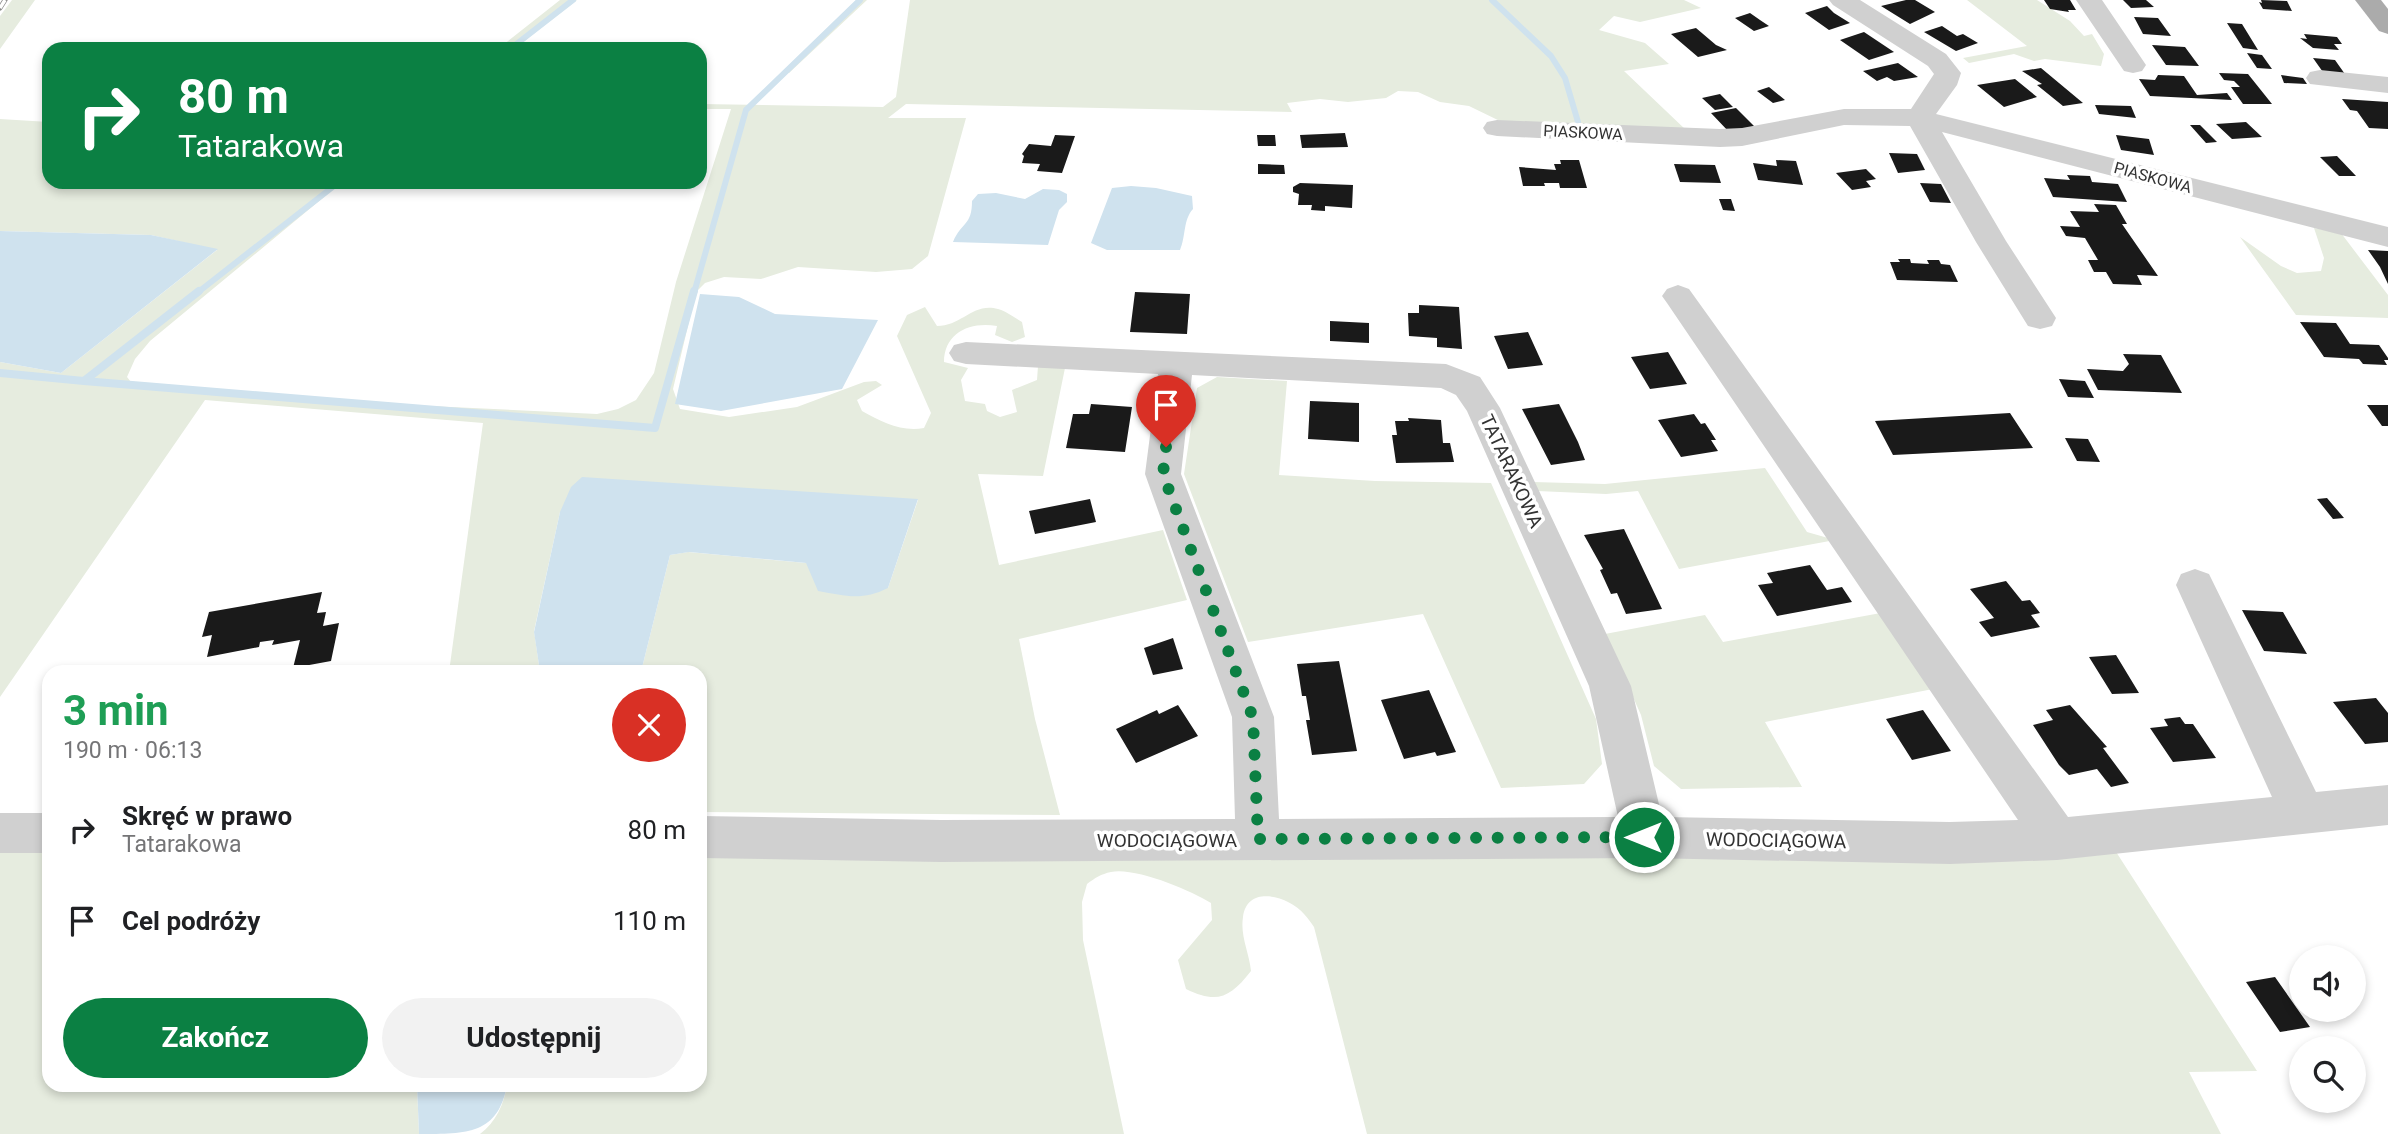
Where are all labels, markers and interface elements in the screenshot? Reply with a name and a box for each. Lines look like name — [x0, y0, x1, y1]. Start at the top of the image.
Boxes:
text: 80 m — [178, 68, 289, 125]
icon: right — [63, 70, 154, 161]
street label: PIASKOWA — [1543, 121, 1624, 144]
text: Tatarakowa — [178, 127, 344, 165]
street label: PIASKOWA — [2112, 158, 2194, 197]
pin — [1136, 375, 1196, 447]
icon: arrive — [1147, 386, 1185, 424]
street label: TATARAKOWA — [1475, 411, 1548, 532]
text: 3 min — [63, 686, 169, 735]
button: close — [612, 688, 686, 762]
text: 190 m · 06:13 — [63, 737, 202, 764]
position arrow — [1607, 800, 1681, 874]
text: Skręć w prawo — [122, 801, 292, 831]
icon: right — [63, 811, 101, 849]
text: 80 m — [628, 815, 686, 845]
street label: WODOCIĄGOWA — [1706, 828, 1847, 853]
street label: WODOCIĄGOWA — [1097, 829, 1238, 852]
text: Tatarakowa — [122, 831, 241, 858]
icon: arrive — [63, 902, 101, 940]
text: Cel podróży — [122, 906, 260, 936]
text: 110 m — [613, 906, 686, 936]
map controls — [2289, 945, 2366, 1113]
button: sound — [2289, 945, 2366, 1022]
button: Zakończ — [63, 998, 368, 1078]
button: Udostępnij — [382, 998, 686, 1078]
button: search — [2289, 1036, 2366, 1113]

